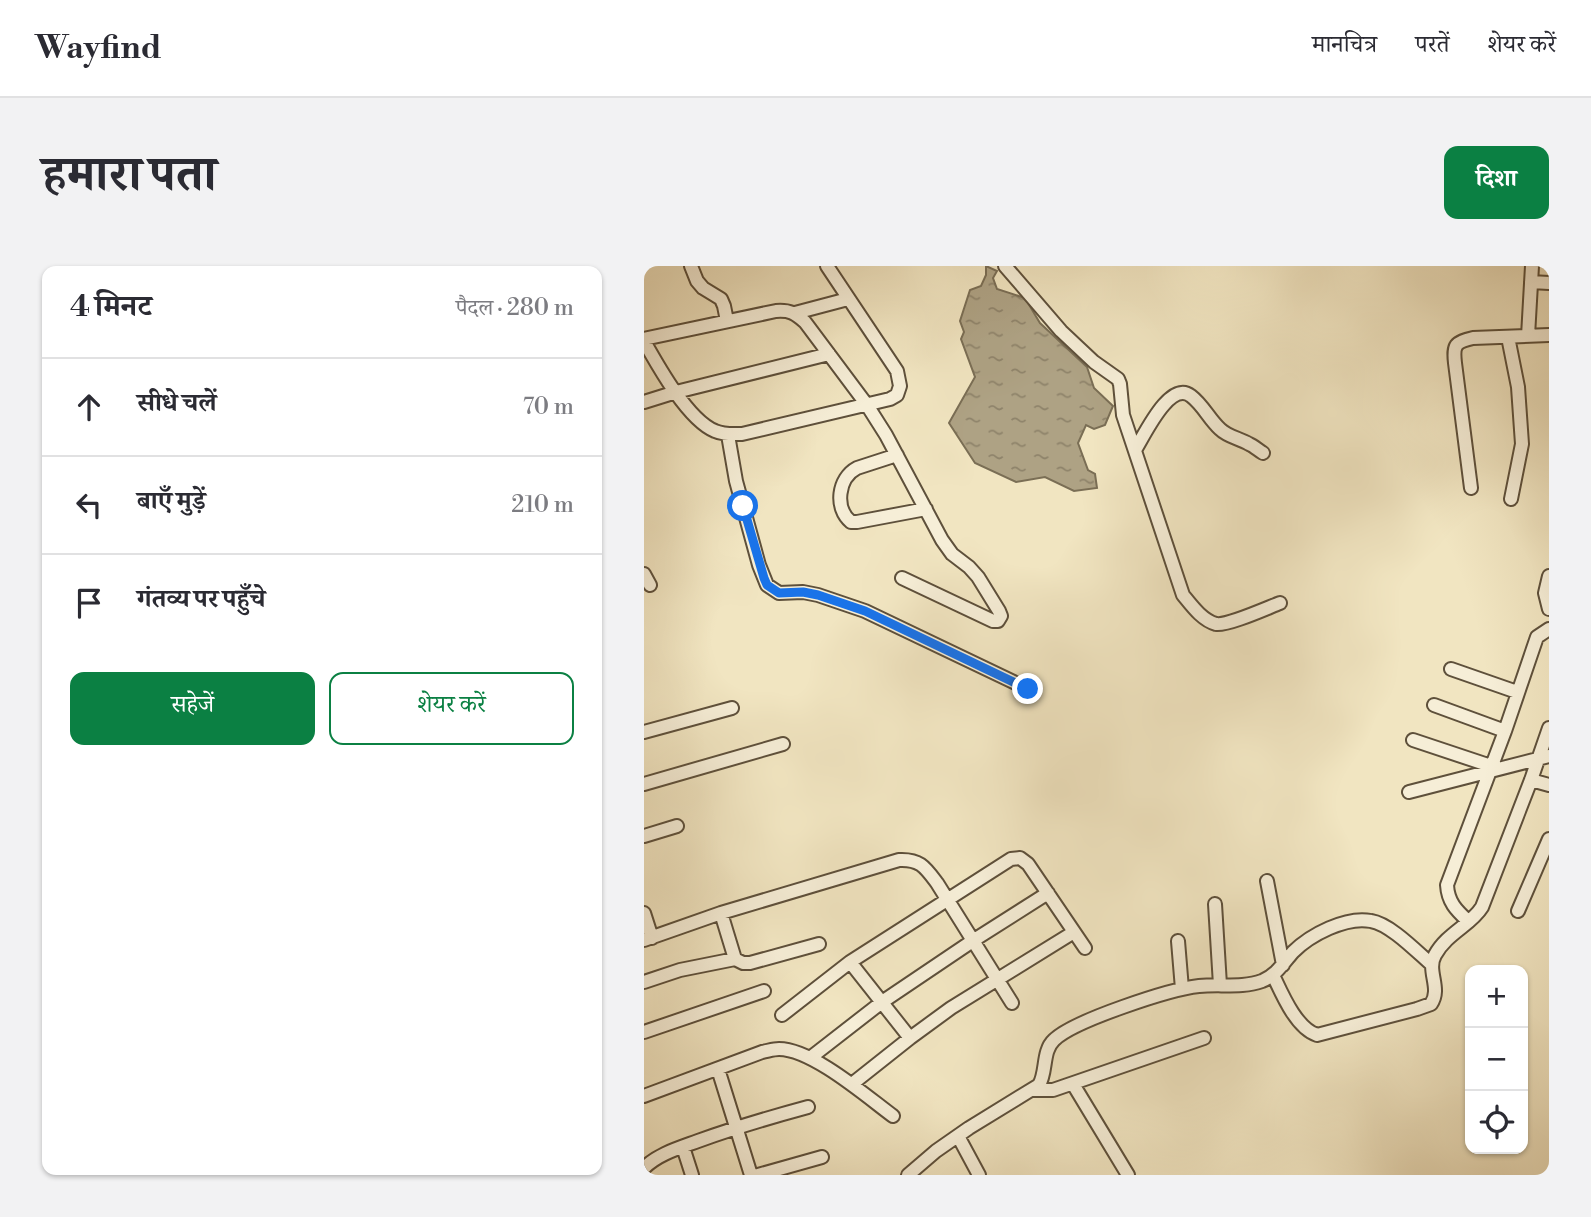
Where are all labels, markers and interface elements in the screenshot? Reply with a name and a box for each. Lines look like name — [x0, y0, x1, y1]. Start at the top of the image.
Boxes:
text: Wayfind — [35, 28, 162, 69]
text: मानचित्र — [1312, 30, 1377, 60]
text: परतें — [1415, 30, 1449, 60]
text: शेयर करें — [1487, 30, 1556, 60]
text: हमारा पता — [42, 145, 217, 206]
button: दिशा — [1444, 146, 1549, 219]
text: 4 मिनट — [70, 288, 152, 326]
text: पैदल · 280 m — [456, 294, 574, 322]
text: सीधे चलें — [137, 387, 217, 419]
icon: ahead — [70, 388, 108, 426]
text: 70 m — [523, 393, 574, 421]
text: बाएँ मुड़ें — [137, 485, 206, 517]
icon: left — [70, 486, 108, 524]
route start — [727, 490, 758, 521]
text: 210 m — [511, 491, 574, 519]
text: गंतव्य पर पहुँचे — [137, 583, 266, 615]
icon: arrive — [70, 584, 108, 622]
button: सहेजें — [70, 672, 315, 745]
button: शेयर करें — [329, 672, 574, 745]
route end — [1012, 673, 1043, 704]
map controls — [1465, 965, 1528, 1154]
button: + — [1465, 965, 1528, 1028]
button: − — [1465, 1028, 1528, 1091]
button: locate — [1465, 1091, 1528, 1154]

